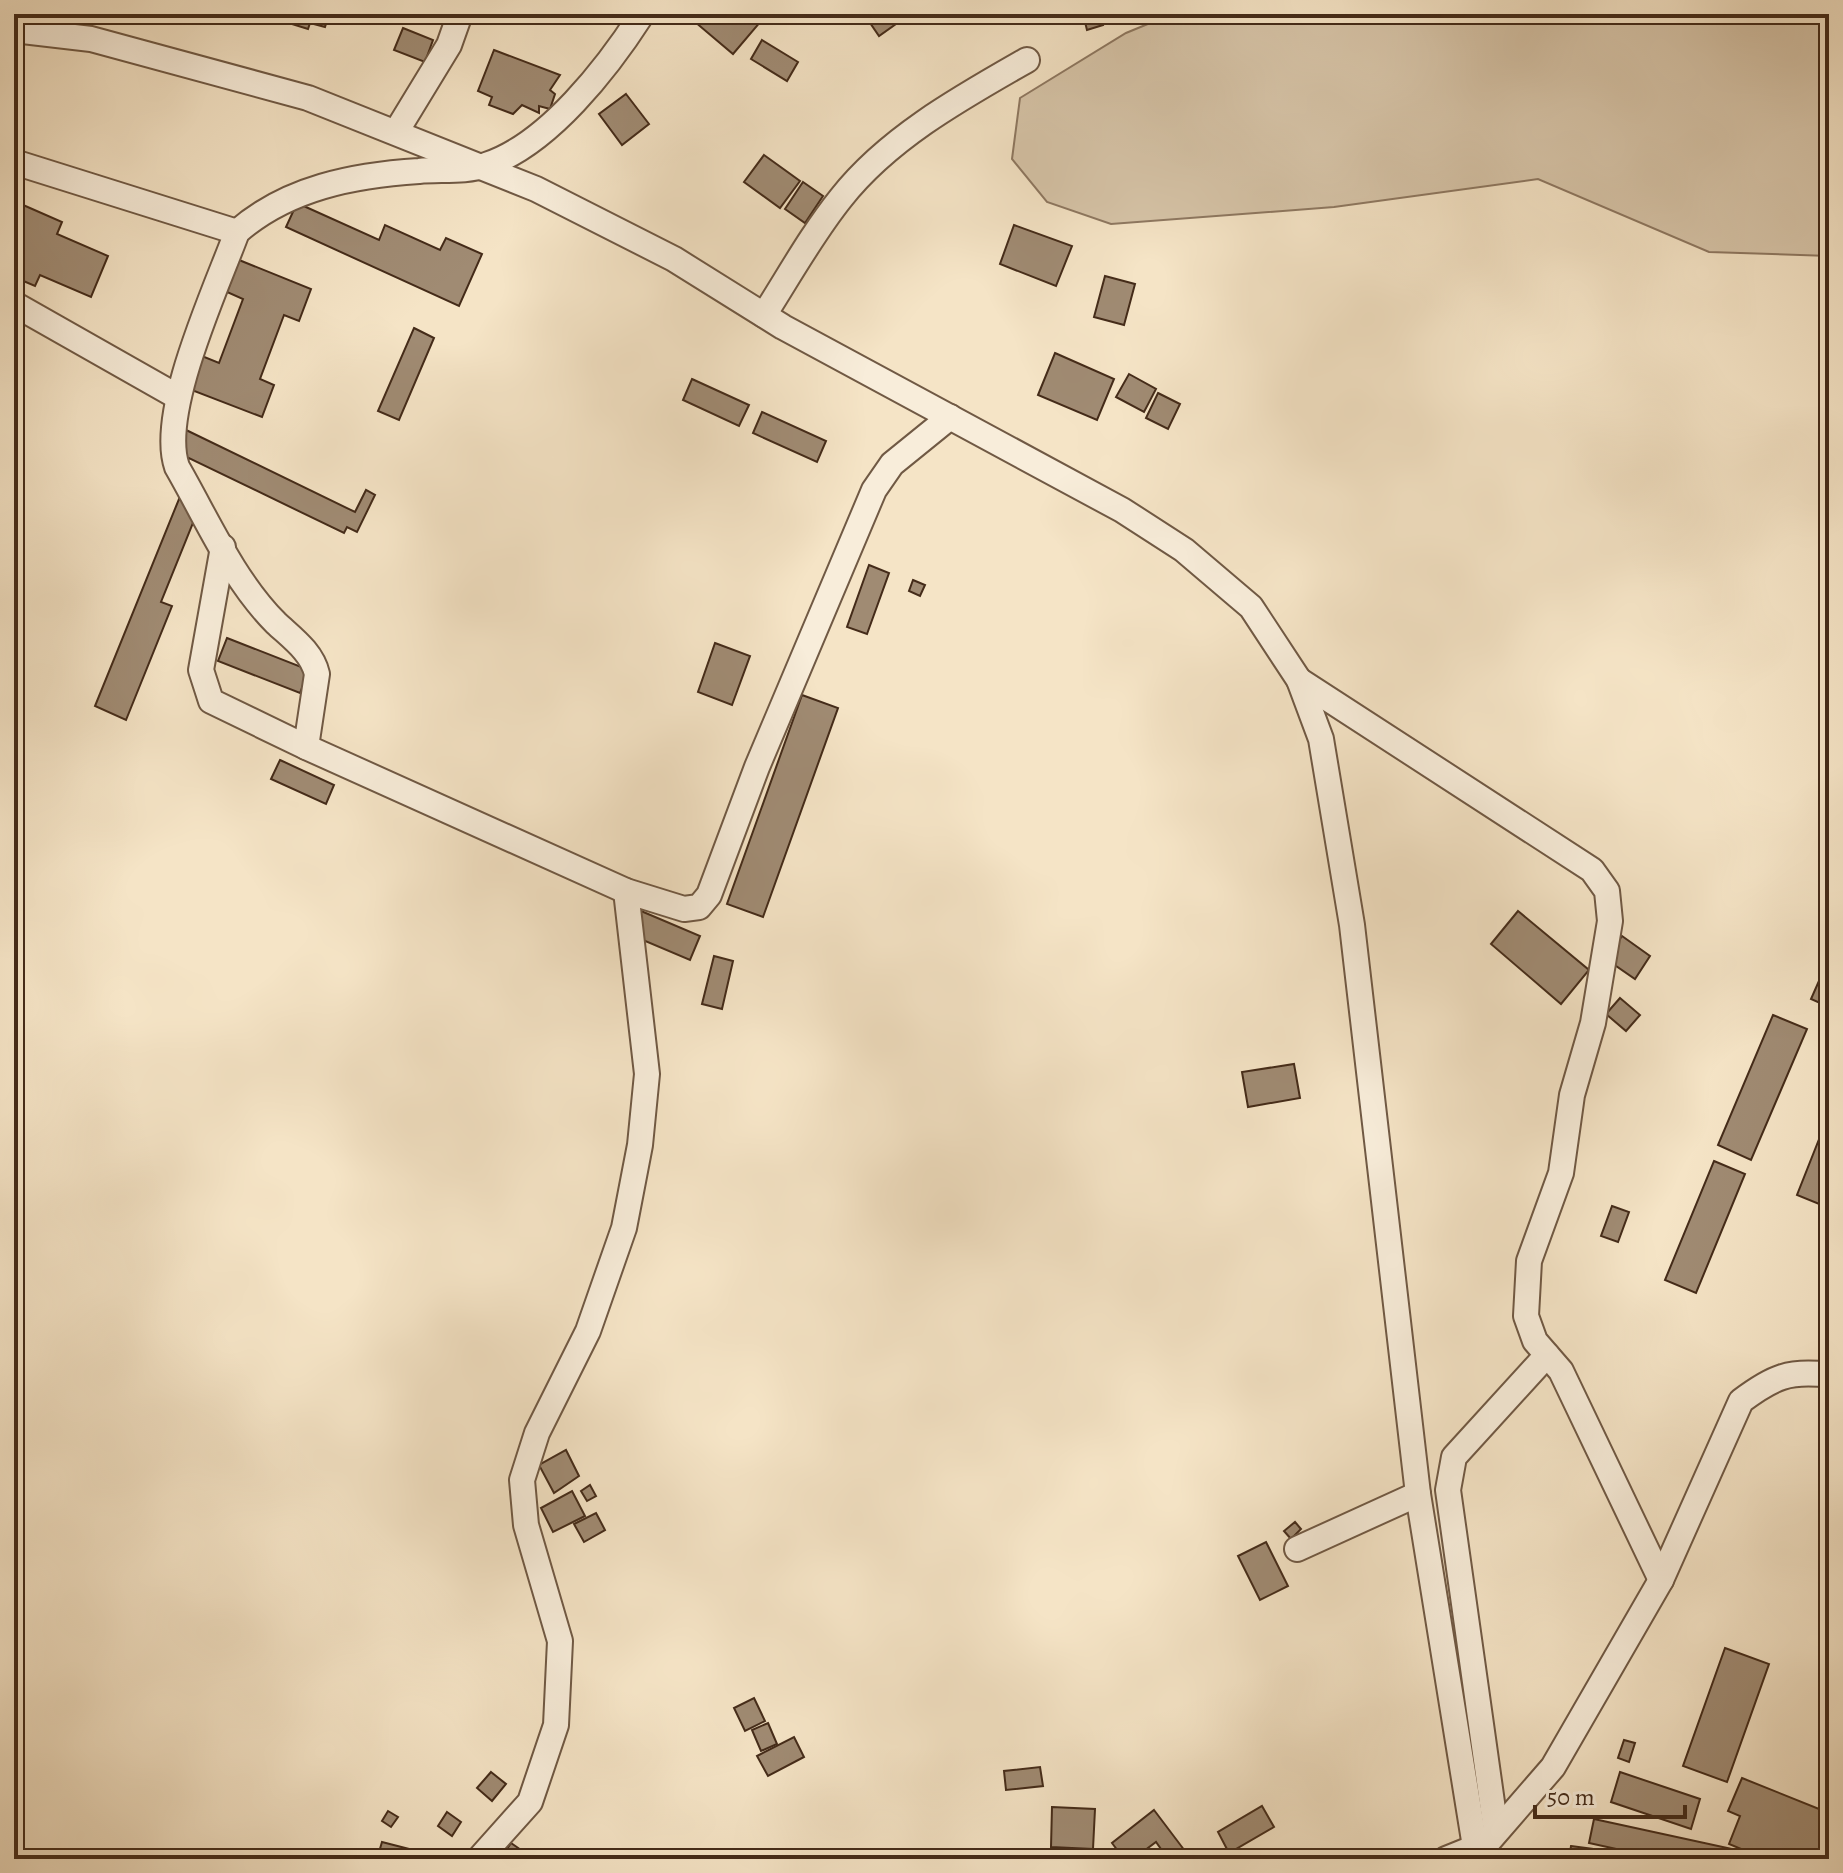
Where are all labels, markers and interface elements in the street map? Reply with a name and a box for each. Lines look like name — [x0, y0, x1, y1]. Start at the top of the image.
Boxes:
scale bar — [1535, 1769, 1685, 1819]
text: 50 m — [1547, 1781, 1595, 1813]

